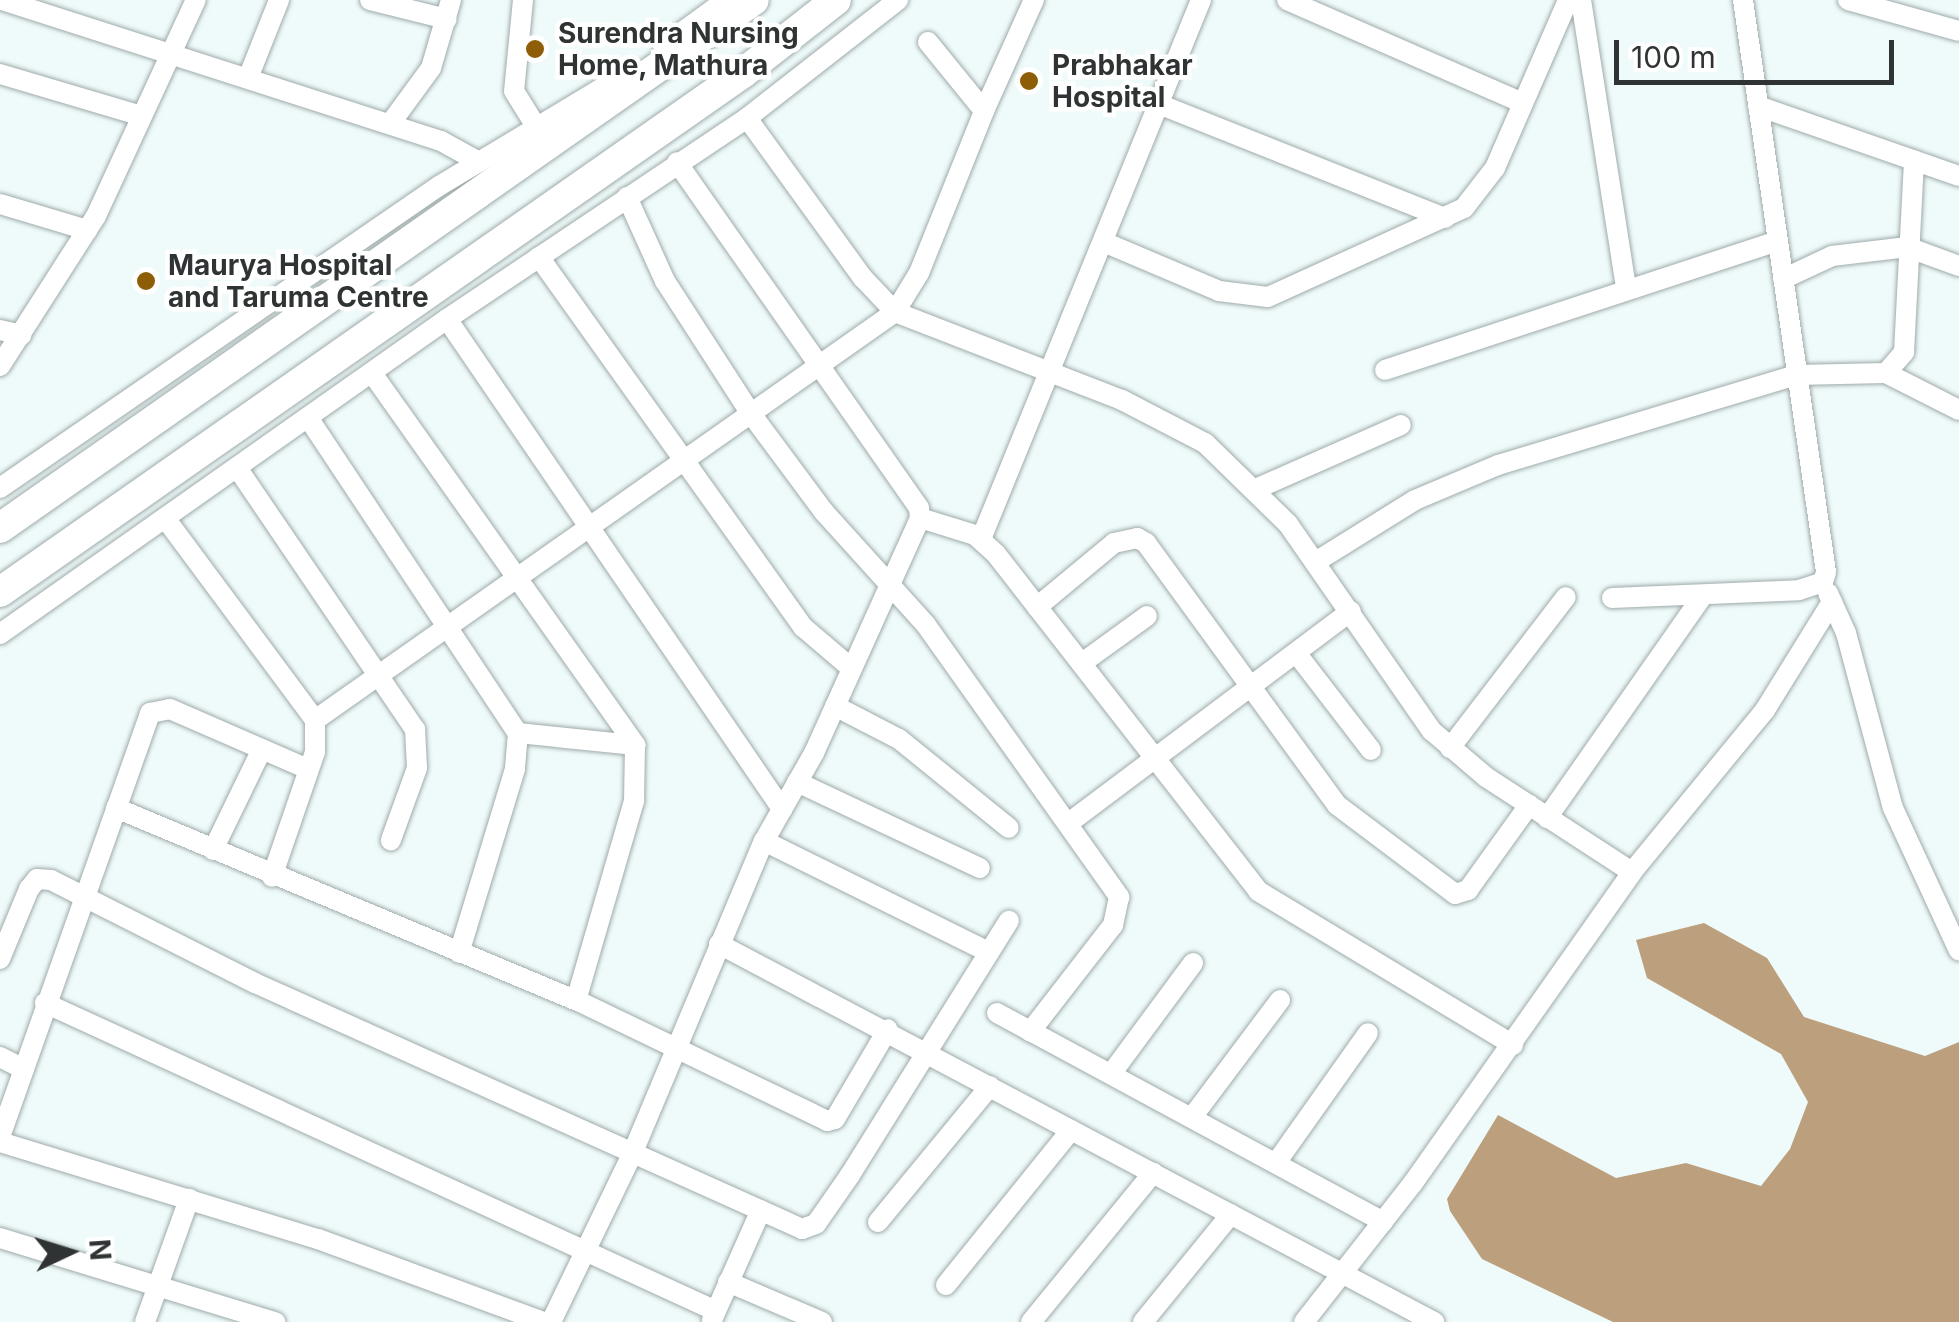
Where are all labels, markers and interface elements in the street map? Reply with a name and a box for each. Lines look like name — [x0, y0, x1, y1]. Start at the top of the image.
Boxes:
place label: Surendra Nursing Home, Mathura — [558, 16, 799, 82]
scale bar — [1619, 20, 1899, 82]
marker: Surendra Nursing Home, Mathura — [522, 36, 548, 62]
text: 100 m — [1631, 39, 1716, 75]
place label: Prabhakar Hospital — [1052, 48, 1193, 114]
marker: Prabhakar Hospital — [1016, 68, 1042, 94]
place label: Maurya Hospital and Taruma Centre — [168, 248, 429, 314]
marker: Maurya Hospital and Taruma Centre — [133, 268, 159, 294]
north arrow — [20, 1202, 120, 1302]
text: N — [82, 1238, 118, 1262]

